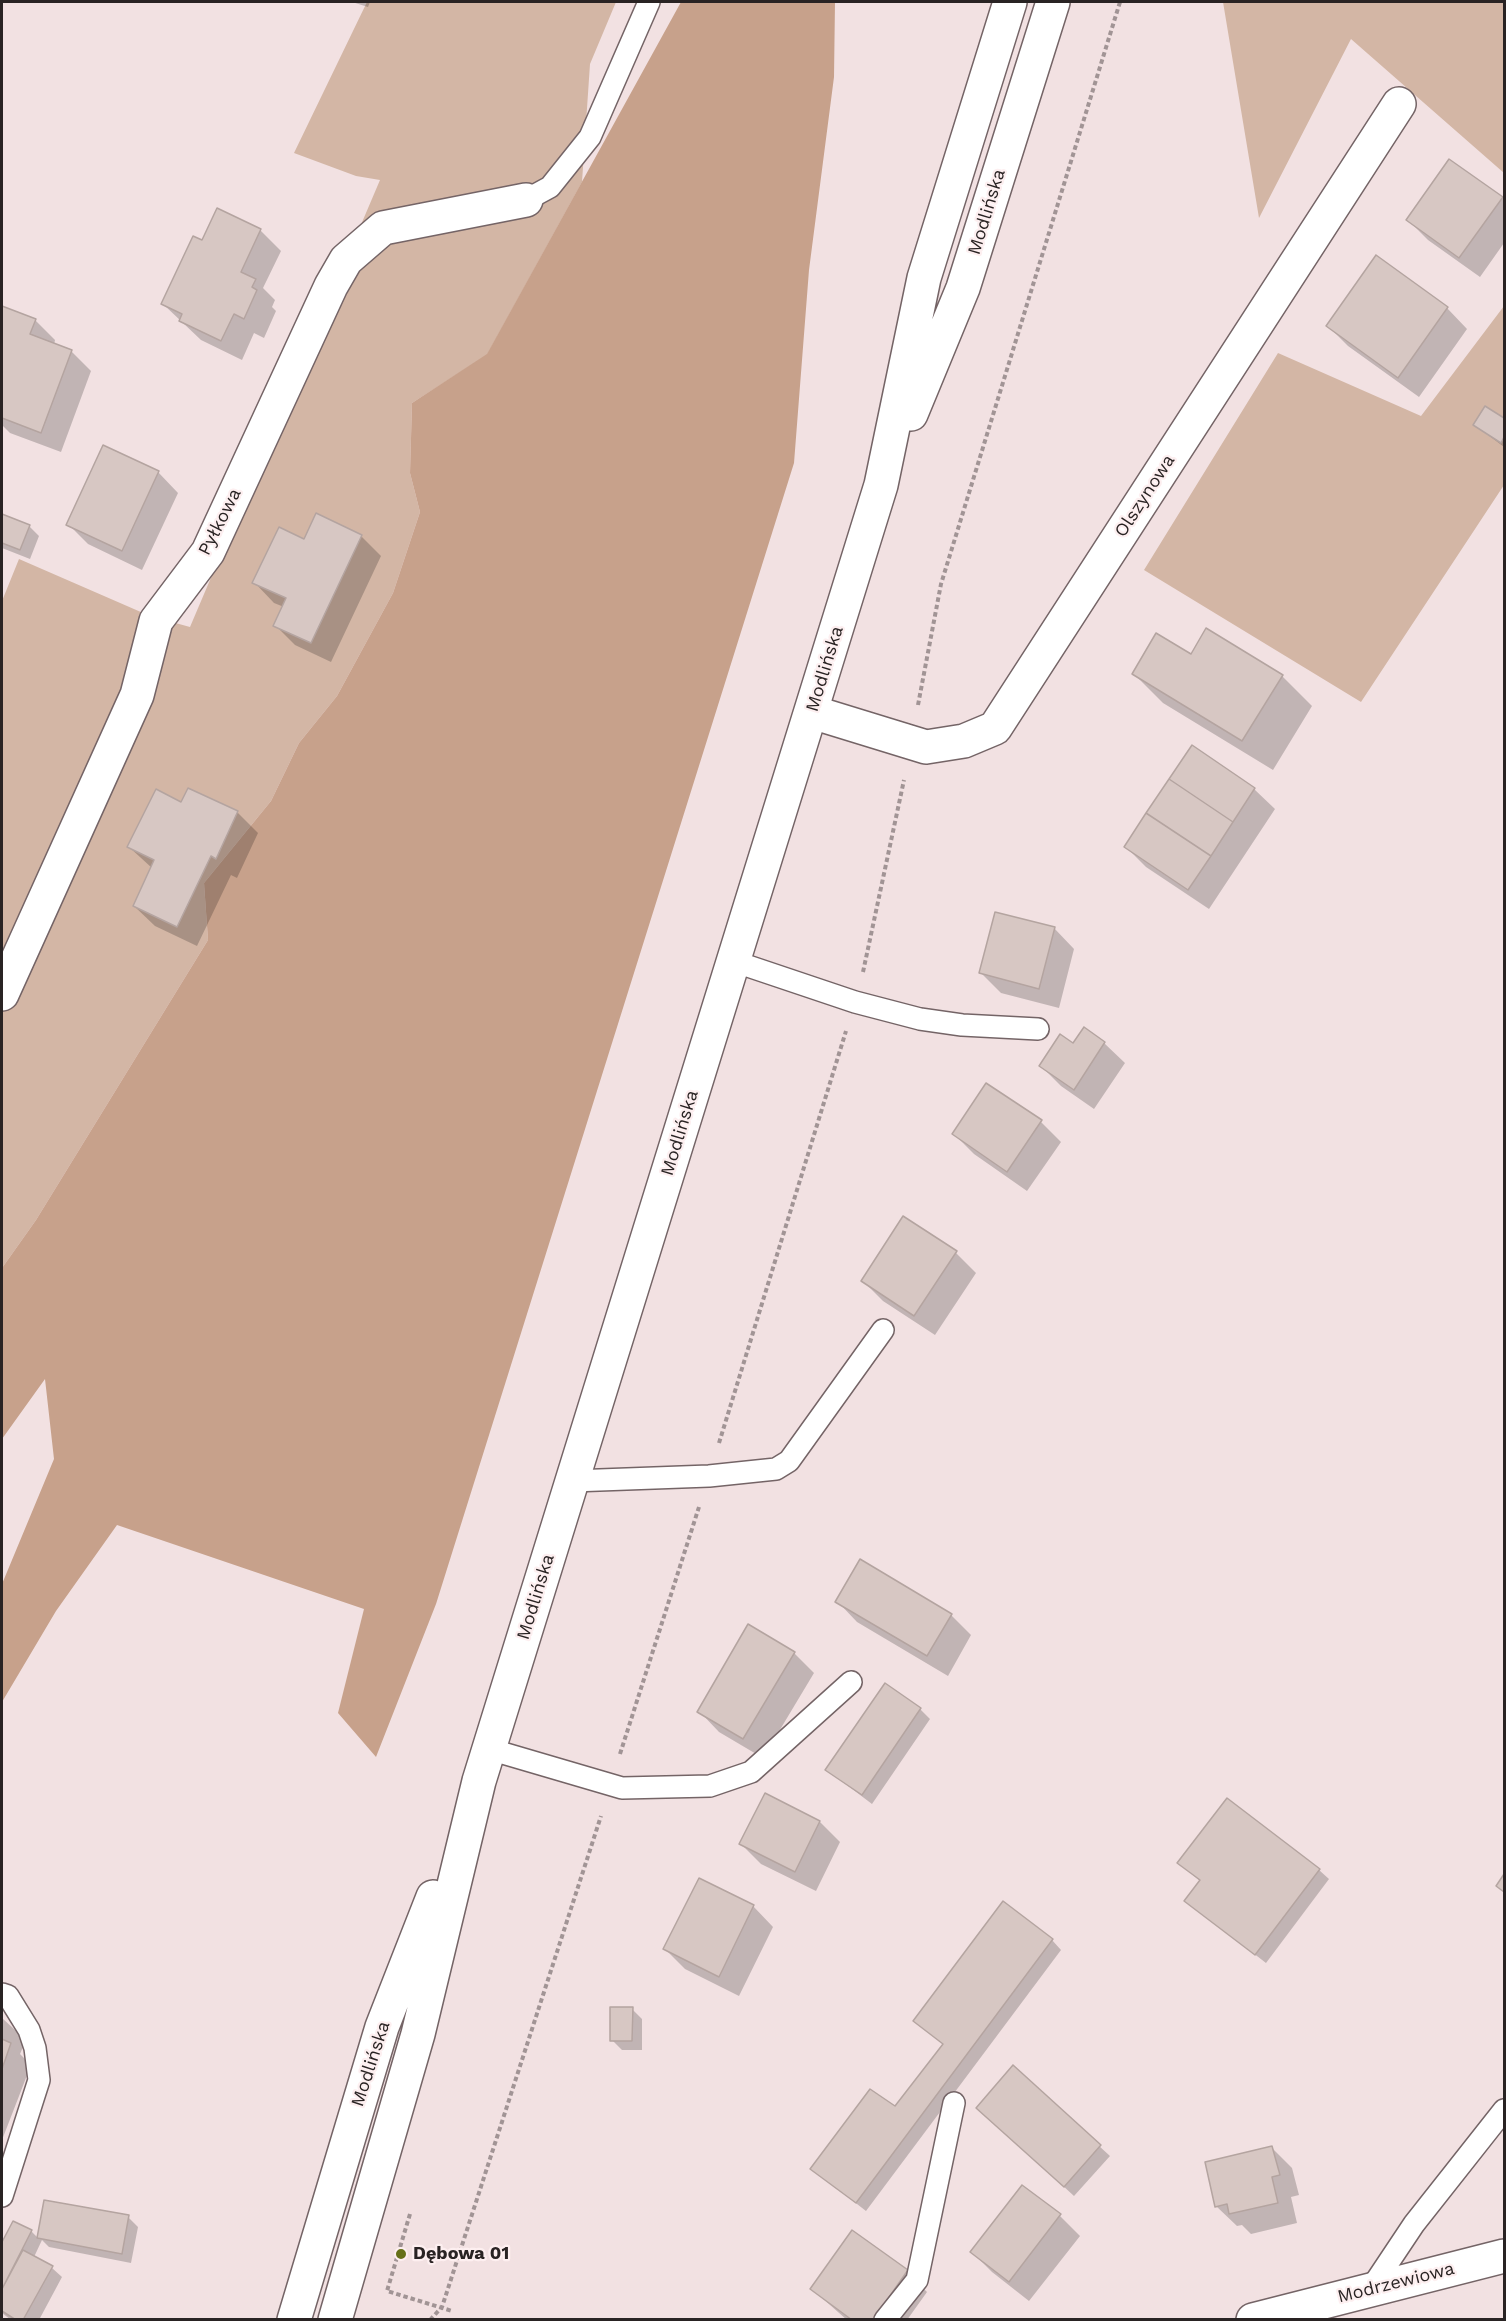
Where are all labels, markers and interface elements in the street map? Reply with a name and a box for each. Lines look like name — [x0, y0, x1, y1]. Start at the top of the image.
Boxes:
street label: Modlińska — [964, 167, 1010, 257]
street label: Olszynowa — [1110, 451, 1180, 541]
street label: Pyłkowa — [194, 485, 246, 559]
street label: Modlińska — [802, 624, 848, 714]
street label: Modlińska — [657, 1088, 703, 1178]
street label: Modlińska — [513, 1552, 559, 1642]
street label: Modlińska — [347, 2019, 395, 2109]
place label: Dębowa 01 — [413, 2243, 509, 2265]
marker: Dębowa 01 — [394, 2247, 408, 2261]
street label: Modrzewiowa — [1335, 2258, 1457, 2308]

